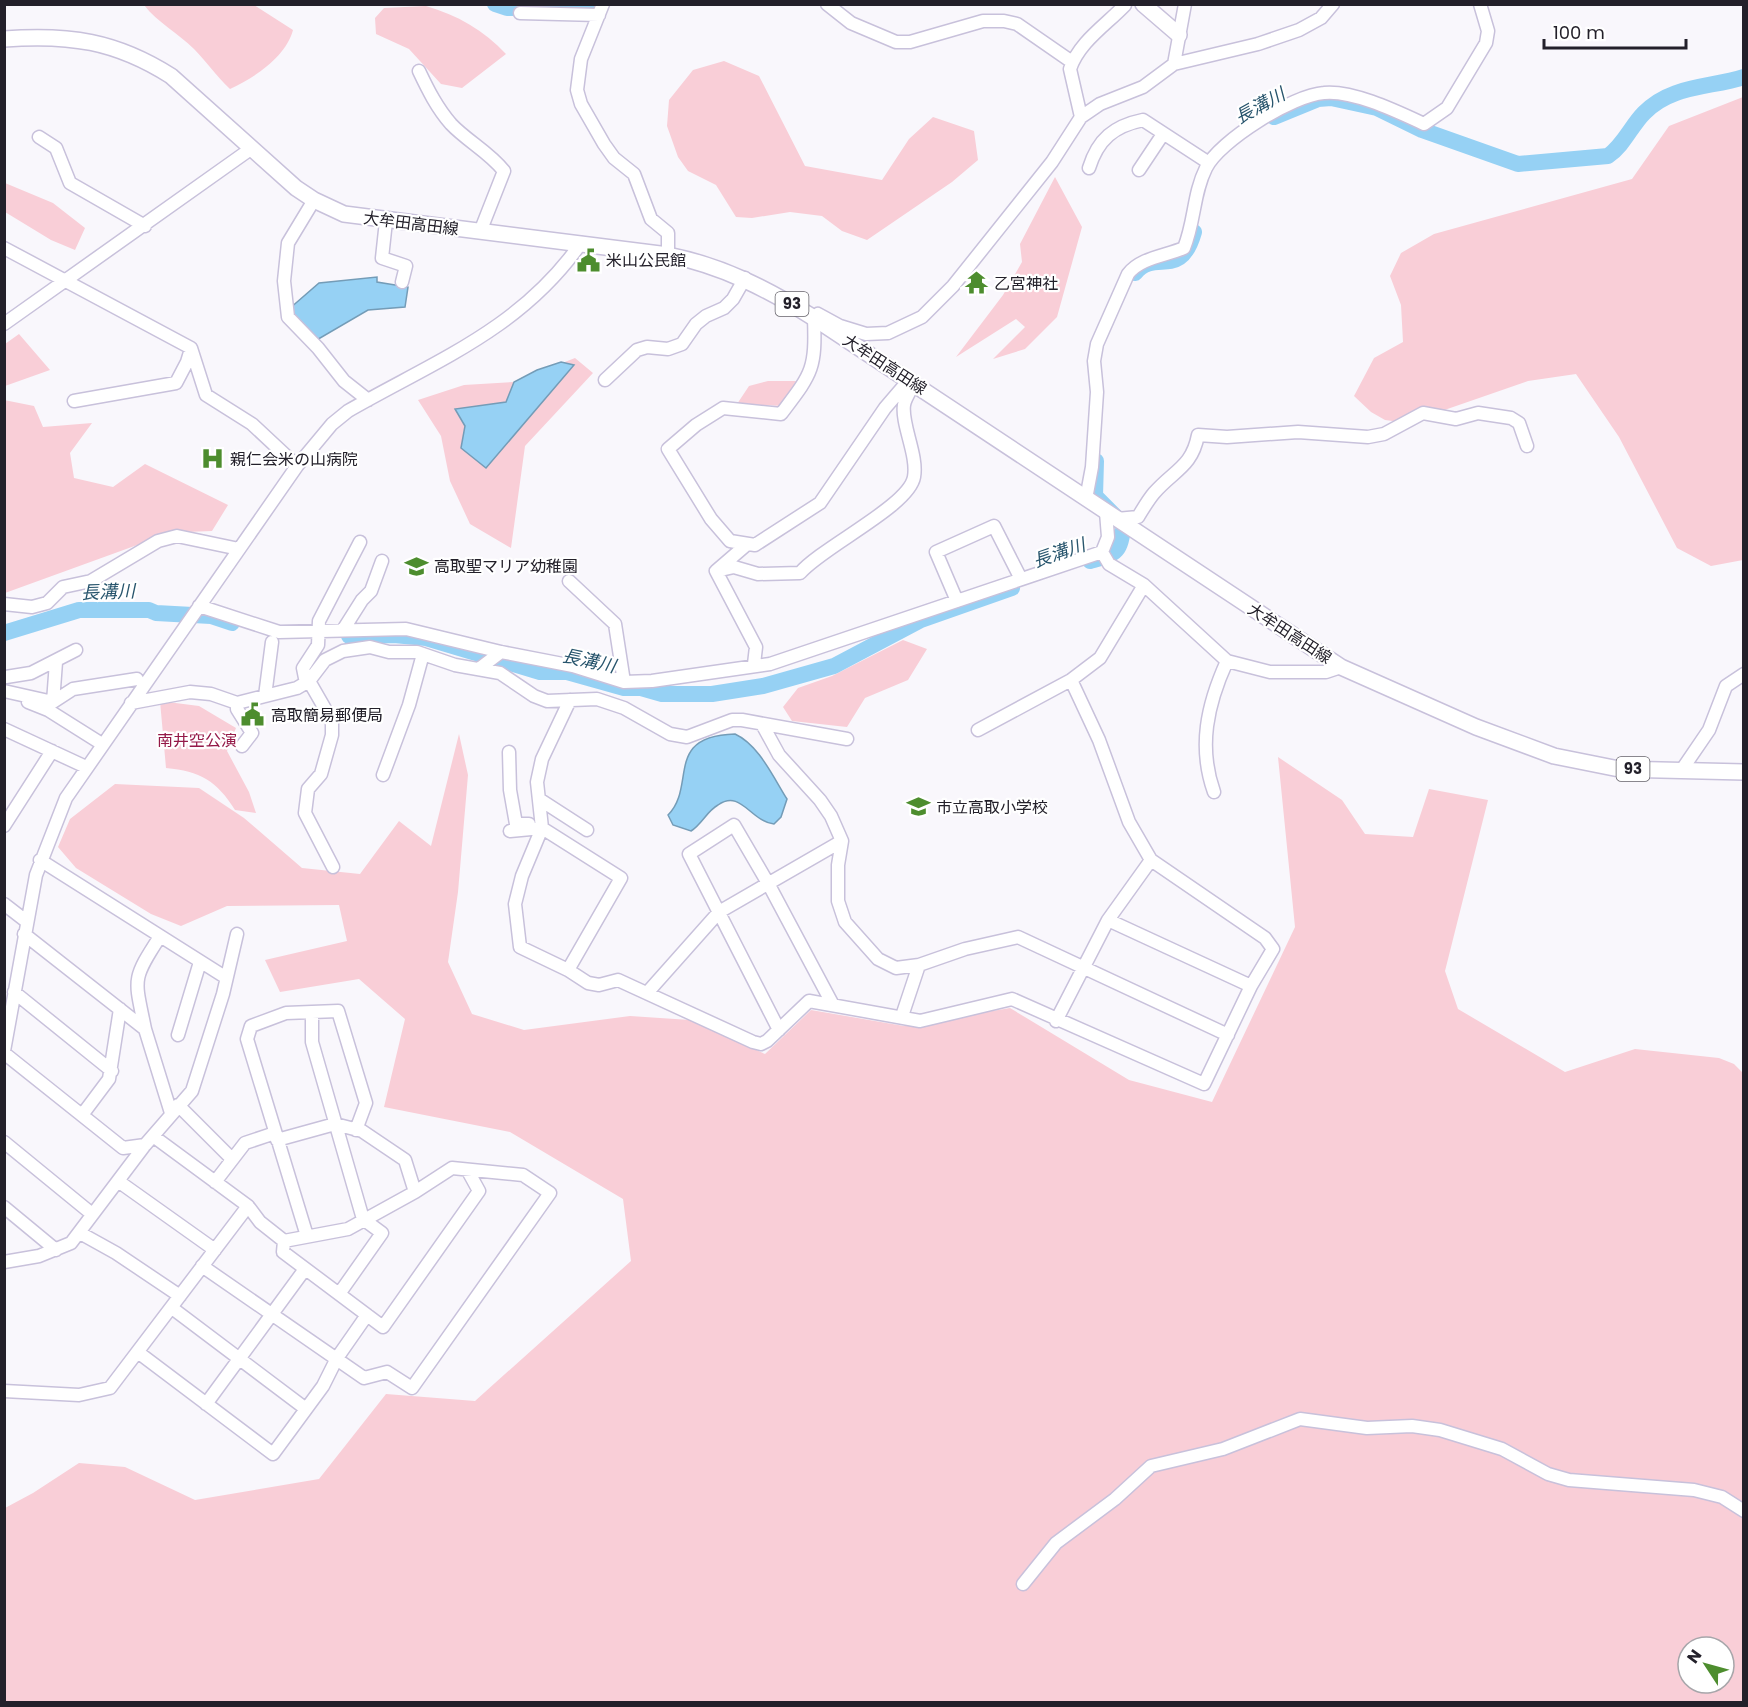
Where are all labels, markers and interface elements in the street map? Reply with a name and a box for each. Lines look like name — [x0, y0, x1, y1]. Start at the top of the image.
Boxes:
scale bar — [1544, 12, 1686, 50]
text: 100 m — [1553, 20, 1605, 45]
water label: 長溝川 — [1230, 81, 1291, 130]
street label: 大牟田高田線 — [362, 206, 460, 241]
public building icon: 米山公民館 — [575, 247, 601, 273]
place label: 米山公民館 — [606, 249, 686, 272]
temple icon: 乙宮神社 — [963, 270, 989, 296]
place label: 乙宮神社 — [994, 272, 1058, 295]
road number: 93 — [776, 292, 808, 316]
street label: 大牟田高田線 — [838, 329, 931, 400]
hospital icon: 親仁会米の山病院 — [199, 446, 225, 472]
place label: 親仁会米の山病院 — [230, 448, 358, 471]
water label: 長溝川 — [1029, 531, 1090, 573]
school or university icon: 高取聖マリア幼稚園 — [403, 553, 429, 579]
place label: 高取聖マリア幼稚園 — [434, 555, 578, 578]
water label: 長溝川 — [81, 578, 137, 605]
street label: 大牟田高田線 — [1243, 598, 1336, 669]
water label: 長溝川 — [560, 643, 620, 679]
public building icon: 高取簡易郵便局 — [240, 702, 266, 728]
place label: 高取簡易郵便局 — [271, 704, 383, 727]
park label: 南井空公演 — [157, 729, 237, 752]
road number: 93 — [1616, 757, 1650, 781]
school or university icon: 市立高取小学校 — [905, 794, 931, 820]
place label: 市立高取小学校 — [936, 796, 1048, 819]
north arrow — [1676, 1635, 1736, 1695]
text: N — [1681, 1645, 1707, 1668]

